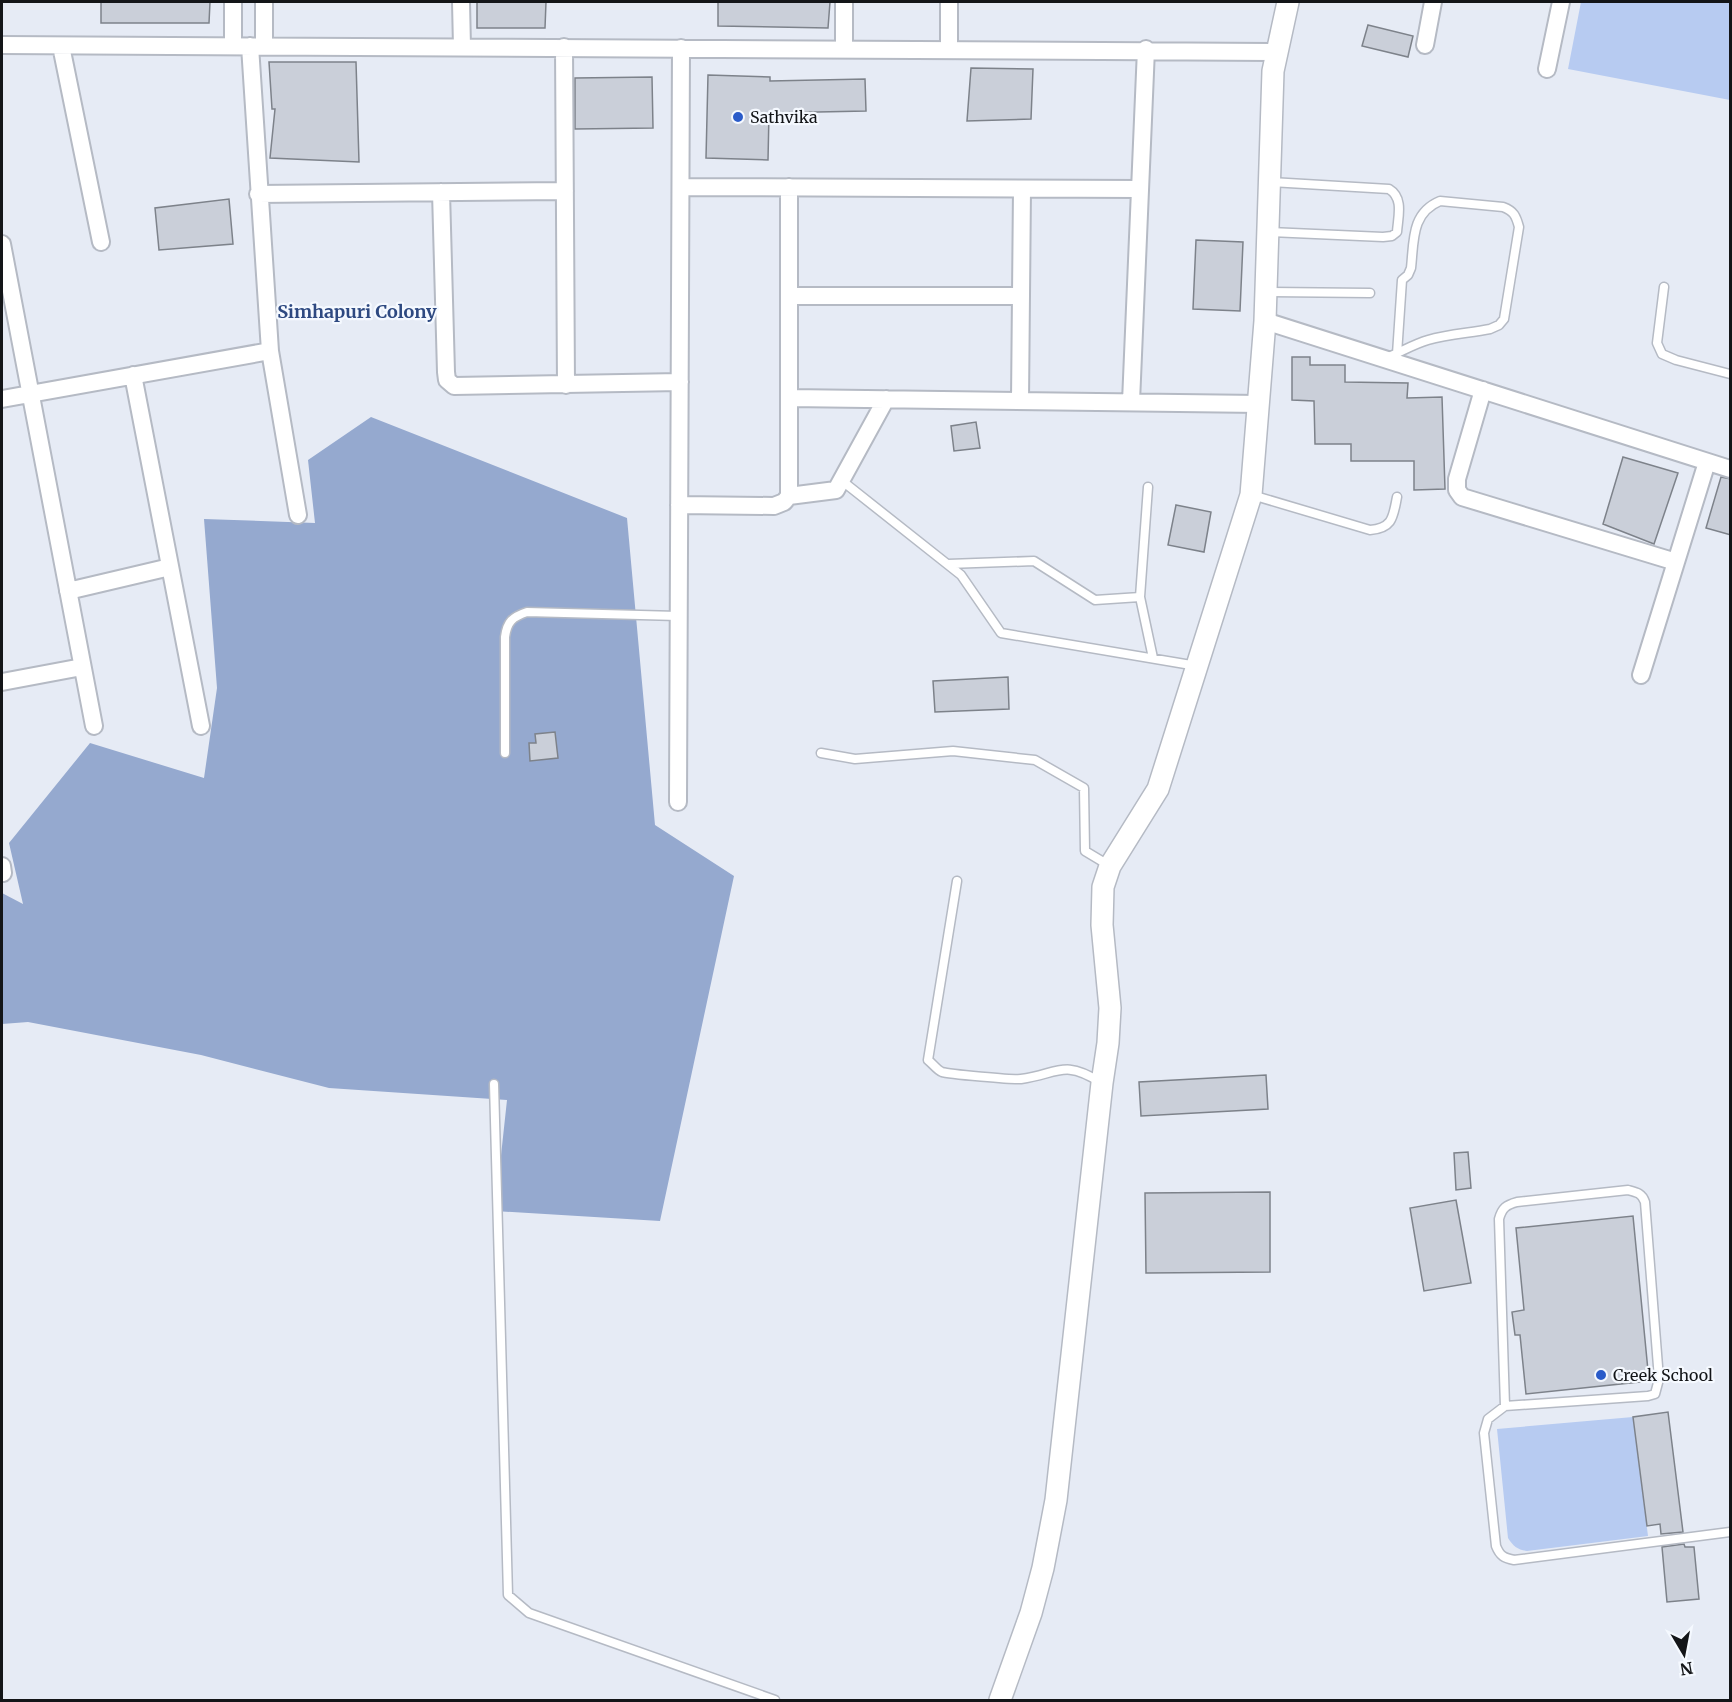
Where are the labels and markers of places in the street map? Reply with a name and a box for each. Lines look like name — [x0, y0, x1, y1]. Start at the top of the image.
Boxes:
place label: Sathvika — [750, 107, 818, 127]
marker: Sathvika — [731, 110, 745, 124]
place label: Creek School — [1613, 1365, 1713, 1385]
marker: Creek School — [1594, 1368, 1608, 1382]

